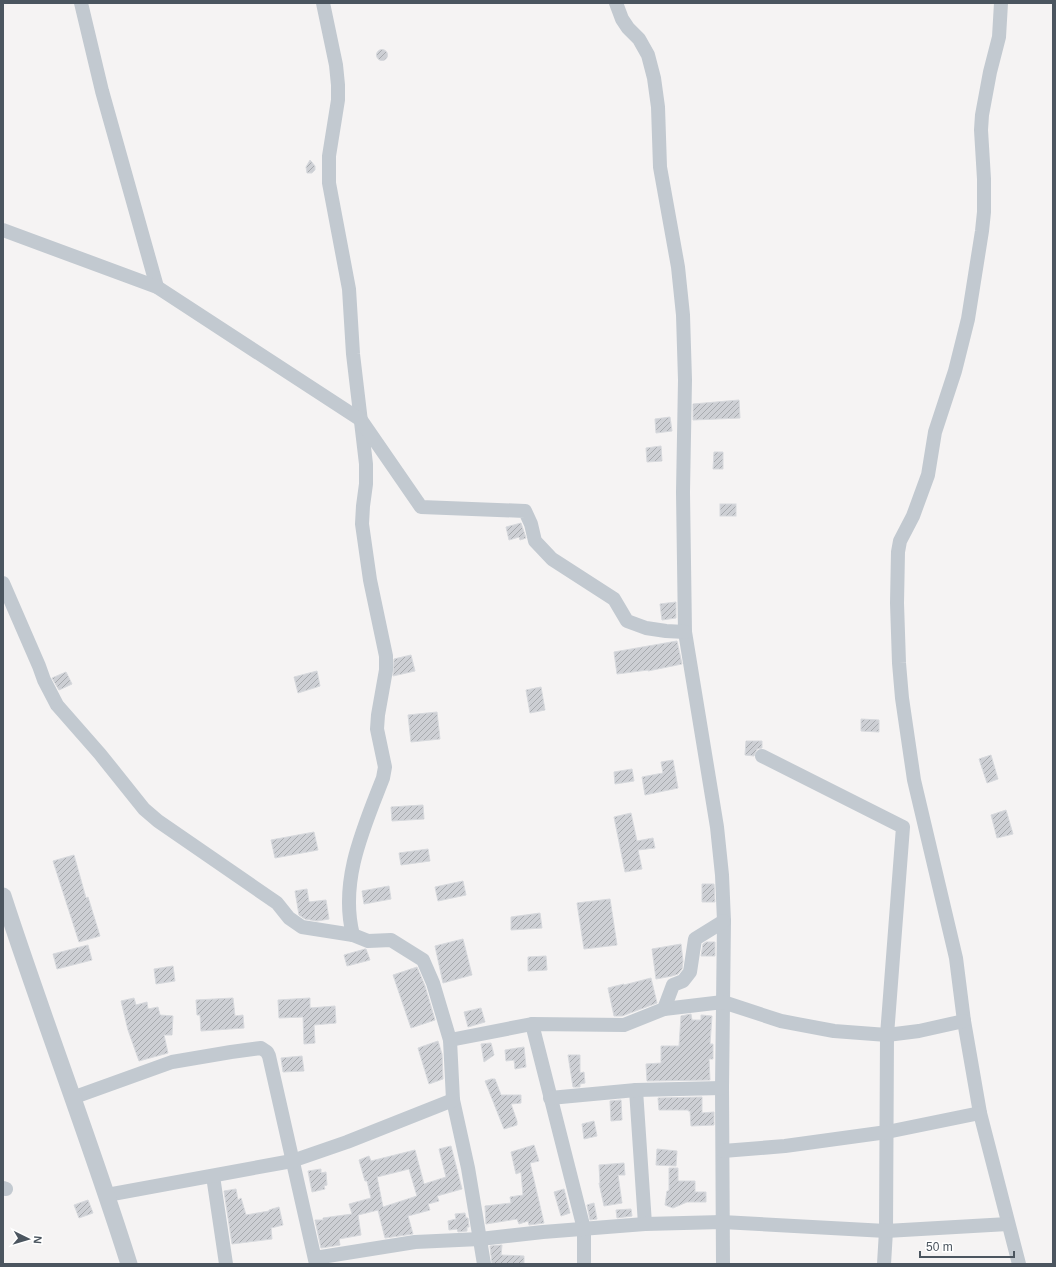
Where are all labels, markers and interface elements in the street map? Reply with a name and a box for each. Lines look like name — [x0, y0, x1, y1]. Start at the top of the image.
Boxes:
north arrow — [8, 1219, 48, 1259]
scale bar — [920, 1233, 1014, 1259]
text: N — [32, 1235, 44, 1244]
text: 50 m — [926, 1240, 953, 1254]

